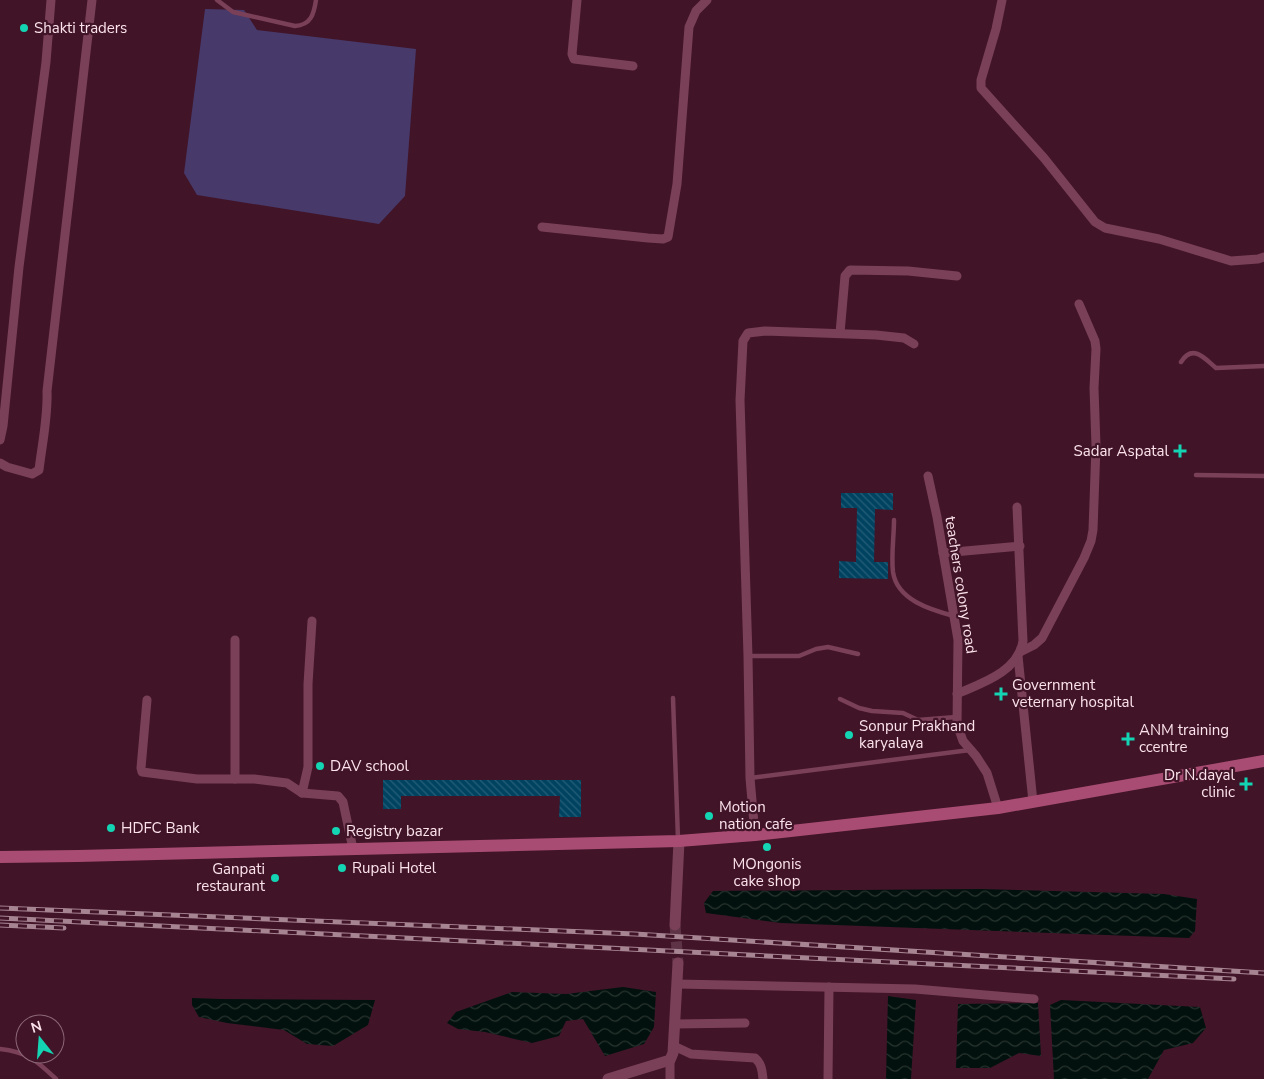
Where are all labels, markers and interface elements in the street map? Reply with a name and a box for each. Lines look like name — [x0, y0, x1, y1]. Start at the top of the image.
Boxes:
place label: Shakti traders — [34, 18, 127, 38]
marker: Shakti traders — [18, 22, 30, 34]
place label: Sadar Aspatal — [1074, 441, 1170, 461]
marker: Sadar Aspatal — [1173, 444, 1187, 458]
street label: teachers colony road — [940, 515, 982, 655]
place label: Government veternary hospital — [1012, 675, 1134, 712]
marker: Government veternary hospital — [994, 687, 1008, 701]
place label: Sonpur Prakhand karyalaya — [859, 716, 975, 753]
place label: ANM training ccentre — [1139, 720, 1229, 757]
marker: Sonpur Prakhand karyalaya — [843, 729, 855, 741]
marker: ANM training ccentre — [1121, 732, 1135, 746]
place label: DAV school — [330, 756, 410, 776]
marker: DAV school — [314, 760, 326, 772]
place label: Dr N.dayal clinic — [1164, 765, 1236, 802]
marker: Dr N.dayal clinic — [1239, 777, 1253, 791]
place label: Motion nation cafe — [719, 797, 793, 834]
marker: Motion nation cafe — [703, 810, 715, 822]
place label: HDFC Bank — [121, 818, 200, 838]
place label: Registry bazar — [346, 821, 443, 841]
marker: HDFC Bank — [105, 822, 117, 834]
marker: Registry bazar — [330, 825, 342, 837]
marker: MOngonis cake shop — [761, 841, 773, 853]
place label: MOngonis cake shop — [732, 854, 802, 891]
place label: Rupali Hotel — [352, 858, 437, 878]
place label: Ganpati restaurant — [196, 859, 266, 896]
marker: Rupali Hotel — [336, 862, 348, 874]
marker: Ganpati restaurant — [269, 872, 281, 884]
north arrow — [15, 1014, 65, 1064]
text: N — [29, 1016, 44, 1038]

